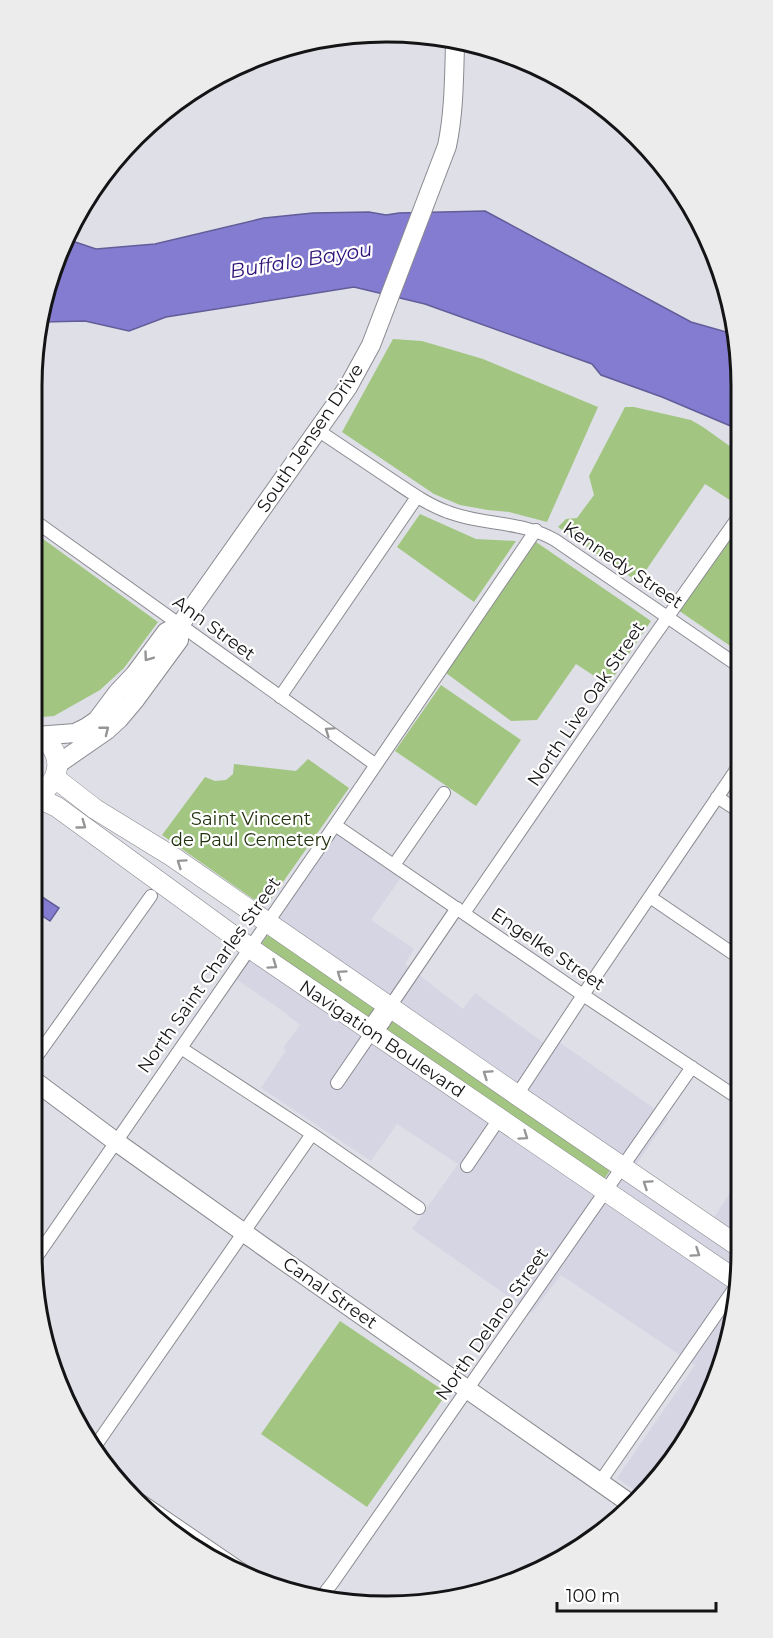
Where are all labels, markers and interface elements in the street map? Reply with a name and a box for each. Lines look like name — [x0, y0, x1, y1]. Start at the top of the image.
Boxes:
water label: Buffalo Bayou — [228, 237, 374, 283]
street label: South Jensen Drive — [252, 359, 368, 516]
street label: Kennedy Street — [559, 517, 687, 613]
street label: Ann Street — [169, 591, 259, 665]
street label: North Live Oak Street — [523, 618, 649, 790]
one-way arrow — [144, 651, 155, 662]
one-way arrow — [99, 727, 110, 738]
one-way arrow — [324, 727, 335, 738]
park label: Saint Vincent de Paul Cemetery — [171, 808, 332, 851]
one-way arrow — [75, 818, 86, 829]
one-way arrow — [177, 859, 188, 870]
street label: North Saint Charles Street — [133, 873, 285, 1077]
street label: Engelke Street — [487, 903, 609, 995]
one-way arrow — [267, 958, 278, 969]
one-way arrow — [337, 970, 348, 981]
street label: Navigation Boulevard — [295, 975, 469, 1103]
one-way arrow — [483, 1071, 494, 1082]
one-way arrow — [518, 1129, 529, 1140]
one-way arrow — [643, 1180, 654, 1191]
street label: North Delano Street — [431, 1243, 553, 1405]
one-way arrow — [689, 1246, 700, 1257]
street label: Canal Street — [279, 1252, 381, 1334]
scale bar — [557, 1575, 716, 1613]
text: 100 m — [566, 1585, 620, 1607]

